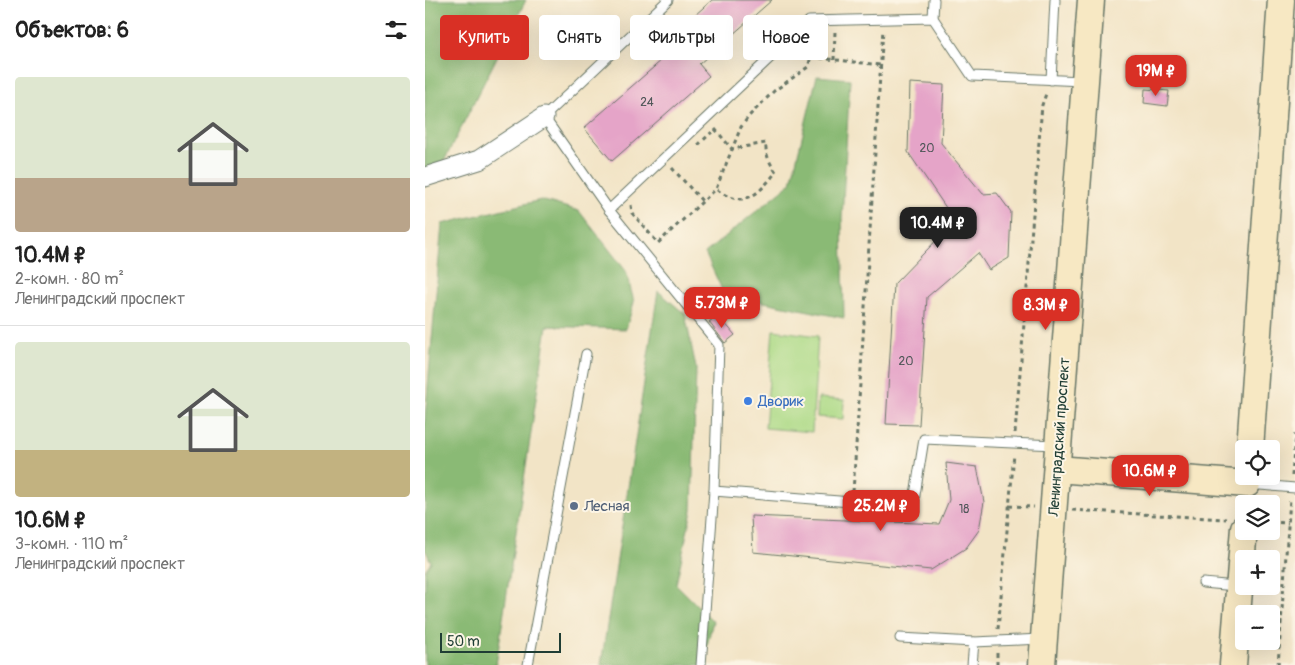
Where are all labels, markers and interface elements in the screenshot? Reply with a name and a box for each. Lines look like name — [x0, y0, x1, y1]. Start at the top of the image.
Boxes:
chip: Купить — [440, 15, 529, 60]
chip: Снять — [539, 15, 620, 60]
chip: Фильтры — [630, 15, 733, 60]
chip: Новое — [743, 15, 828, 60]
icon: filters — [382, 16, 410, 44]
text: Объектов: 6 — [15, 17, 129, 44]
pin: 19M ₽ — [1121, 54, 1191, 97]
text: 19M ₽ — [1136, 61, 1176, 81]
house number: 24 — [640, 95, 654, 110]
icon: home — [168, 109, 258, 199]
house number: 20 — [920, 141, 934, 156]
pin: 10.4M ₽ — [892, 206, 984, 249]
text: 10.4M ₽ — [911, 213, 965, 233]
text: 10.4M ₽ — [15, 242, 87, 269]
text: 2-комн. · 80 m² — [15, 269, 124, 289]
pin: 5.73M ₽ — [676, 286, 768, 329]
pin: 8.3M ₽ — [1005, 288, 1087, 331]
text: Ленинградский проспект — [15, 289, 185, 309]
text: 5.73M ₽ — [695, 293, 749, 313]
text: 8.3M ₽ — [1023, 295, 1069, 315]
house number: 20 — [899, 354, 913, 369]
street label: Ленинградский проспект — [1044, 356, 1075, 518]
icon: home — [168, 375, 258, 465]
place label: Дворик — [757, 392, 804, 411]
marker: Дворик — [742, 395, 754, 407]
map controls — [1235, 440, 1280, 650]
button: locate — [1235, 440, 1280, 485]
pin: 10.6M ₽ — [1104, 454, 1196, 497]
text: 10.6M ₽ — [1123, 461, 1177, 481]
pin: 25.2M ₽ — [835, 490, 927, 532]
button: layers — [1235, 495, 1280, 540]
text: 25.2M ₽ — [854, 496, 908, 516]
place label: Лесная — [583, 497, 630, 516]
marker: Лесная — [568, 500, 580, 512]
house number: 18 — [959, 502, 969, 517]
text: 10.6M ₽ — [15, 507, 87, 534]
text: 3-комн. · 110 m² — [15, 534, 128, 554]
button: + — [1235, 550, 1280, 595]
text: Ленинградский проспект — [15, 554, 185, 574]
button: − — [1235, 605, 1280, 650]
scale bar — [440, 630, 561, 653]
text: 50 m — [447, 633, 480, 650]

